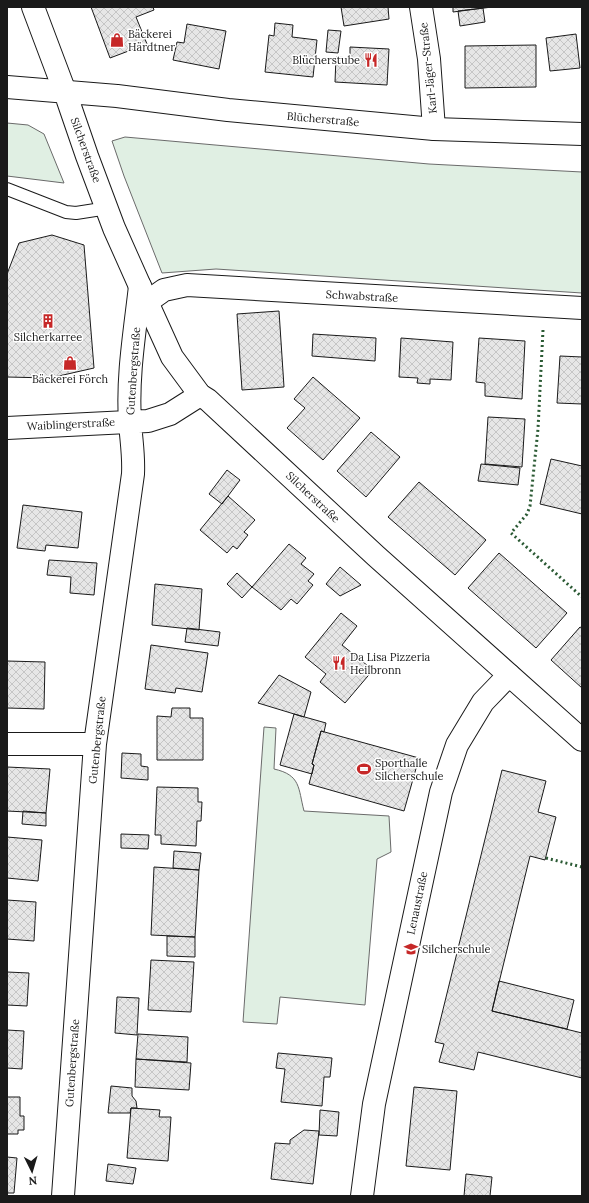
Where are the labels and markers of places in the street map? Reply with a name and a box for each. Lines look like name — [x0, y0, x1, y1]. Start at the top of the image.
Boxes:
place label: Bäckerei Härdtner — [128, 27, 175, 54]
shop icon: Bäckerei Härdtner — [109, 32, 125, 48]
restaurant icon: Blücherstube — [363, 52, 379, 68]
place label: Blücherstube — [292, 53, 360, 67]
building icon: Silcherkarree — [40, 313, 56, 329]
place label: Silcherkarree — [14, 330, 82, 344]
shop icon: Bäckerei Förch — [62, 355, 78, 371]
place label: Bäckerei Förch — [32, 372, 109, 386]
place label: Da Lisa Pizzeria Heilbronn — [350, 650, 431, 677]
restaurant icon: Da Lisa Pizzeria Heilbronn — [331, 655, 347, 671]
place label: Sporthalle Silcherschule — [375, 756, 444, 783]
sports icon: Sporthalle Silcherschule — [356, 761, 372, 777]
school or university icon: Silcherschule — [403, 941, 419, 957]
place label: Silcherschule — [422, 942, 491, 956]

